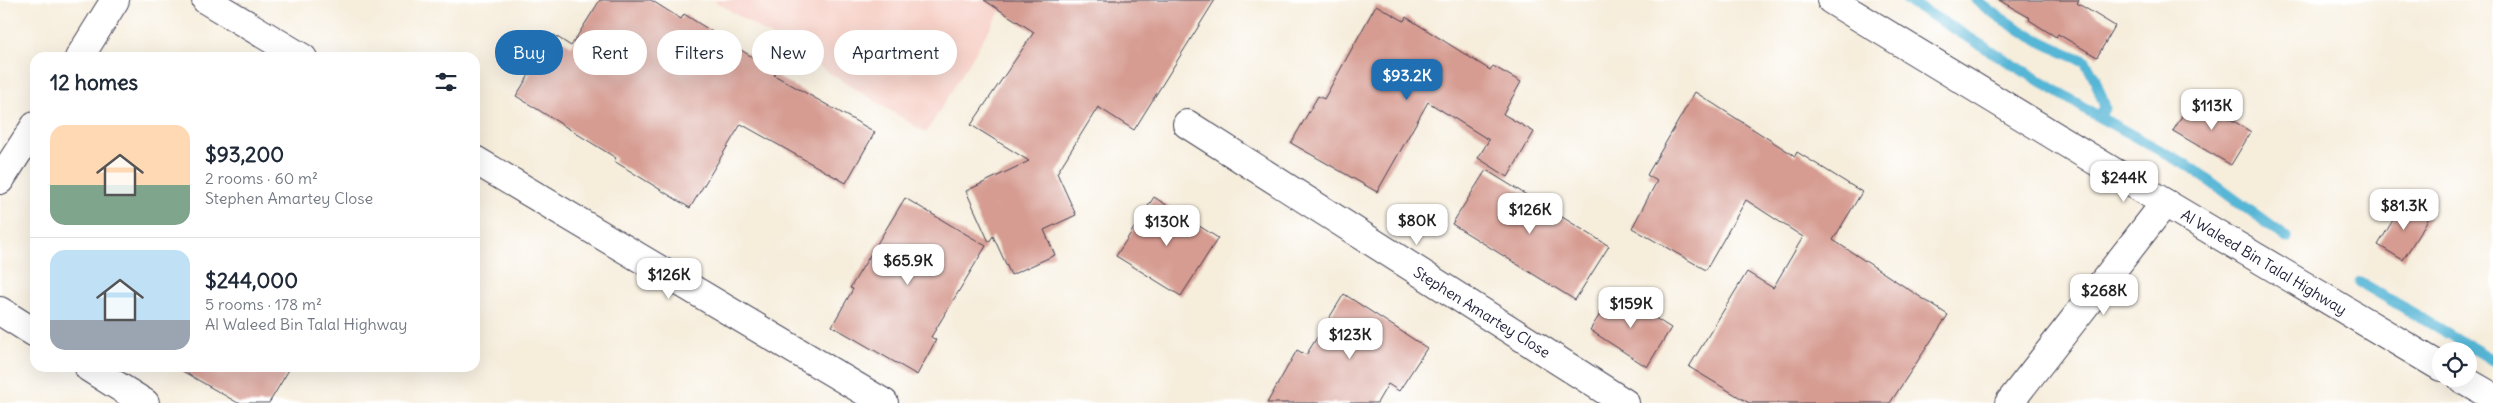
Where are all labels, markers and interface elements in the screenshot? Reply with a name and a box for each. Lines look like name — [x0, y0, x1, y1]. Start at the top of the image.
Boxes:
chip: Buy — [495, 30, 563, 75]
chip: Rent — [573, 30, 647, 75]
chip: Filters — [657, 30, 742, 75]
chip: New — [752, 30, 824, 75]
chip: Apartment — [834, 30, 957, 75]
pin: $93.2K — [1366, 58, 1448, 101]
text: $93.2K — [1382, 65, 1432, 85]
icon: filters — [432, 68, 460, 96]
text: 12 homes — [50, 69, 138, 96]
pin: $113K — [2177, 88, 2247, 131]
text: $113K — [2192, 95, 2232, 115]
text: $93,200 — [205, 141, 284, 168]
icon: home — [90, 145, 150, 205]
pin: $244K — [2089, 160, 2159, 203]
text: $244K — [2101, 167, 2147, 187]
text: 2 rooms · 60 m² — [205, 168, 318, 188]
text: Stephen Amartey Close — [205, 188, 373, 208]
pin: $81.3K — [2363, 188, 2445, 231]
pin: $126K — [1495, 192, 1565, 235]
text: $81.3K — [2381, 195, 2427, 215]
text: $126K — [1509, 199, 1551, 219]
pin: $130K — [1132, 204, 1202, 247]
pin: $80K — [1387, 204, 1447, 246]
street label: Al Waleed Bin Talal Highway — [2178, 205, 2350, 319]
text: $80K — [1398, 210, 1436, 230]
text: $130K — [1145, 211, 1189, 231]
pin: $65.9K — [867, 244, 949, 286]
text: $65.9K — [883, 250, 933, 270]
pin: $126K — [634, 258, 704, 300]
street label: Stephen Amartey Close — [1410, 262, 1554, 362]
text: $126K — [648, 264, 690, 284]
text: $244,000 — [205, 267, 298, 294]
icon: home — [90, 270, 150, 330]
pin: $268K — [2069, 274, 2139, 316]
text: $268K — [2081, 280, 2127, 300]
pin: $159K — [1596, 286, 1666, 329]
text: $159K — [1609, 293, 1653, 313]
text: 5 rooms · 178 m² — [205, 294, 322, 314]
text: Al Waleed Bin Talal Highway — [205, 314, 407, 334]
pin: $123K — [1315, 318, 1385, 360]
text: $123K — [1329, 324, 1371, 344]
map controls — [2432, 342, 2477, 387]
button: locate — [2432, 342, 2477, 387]

